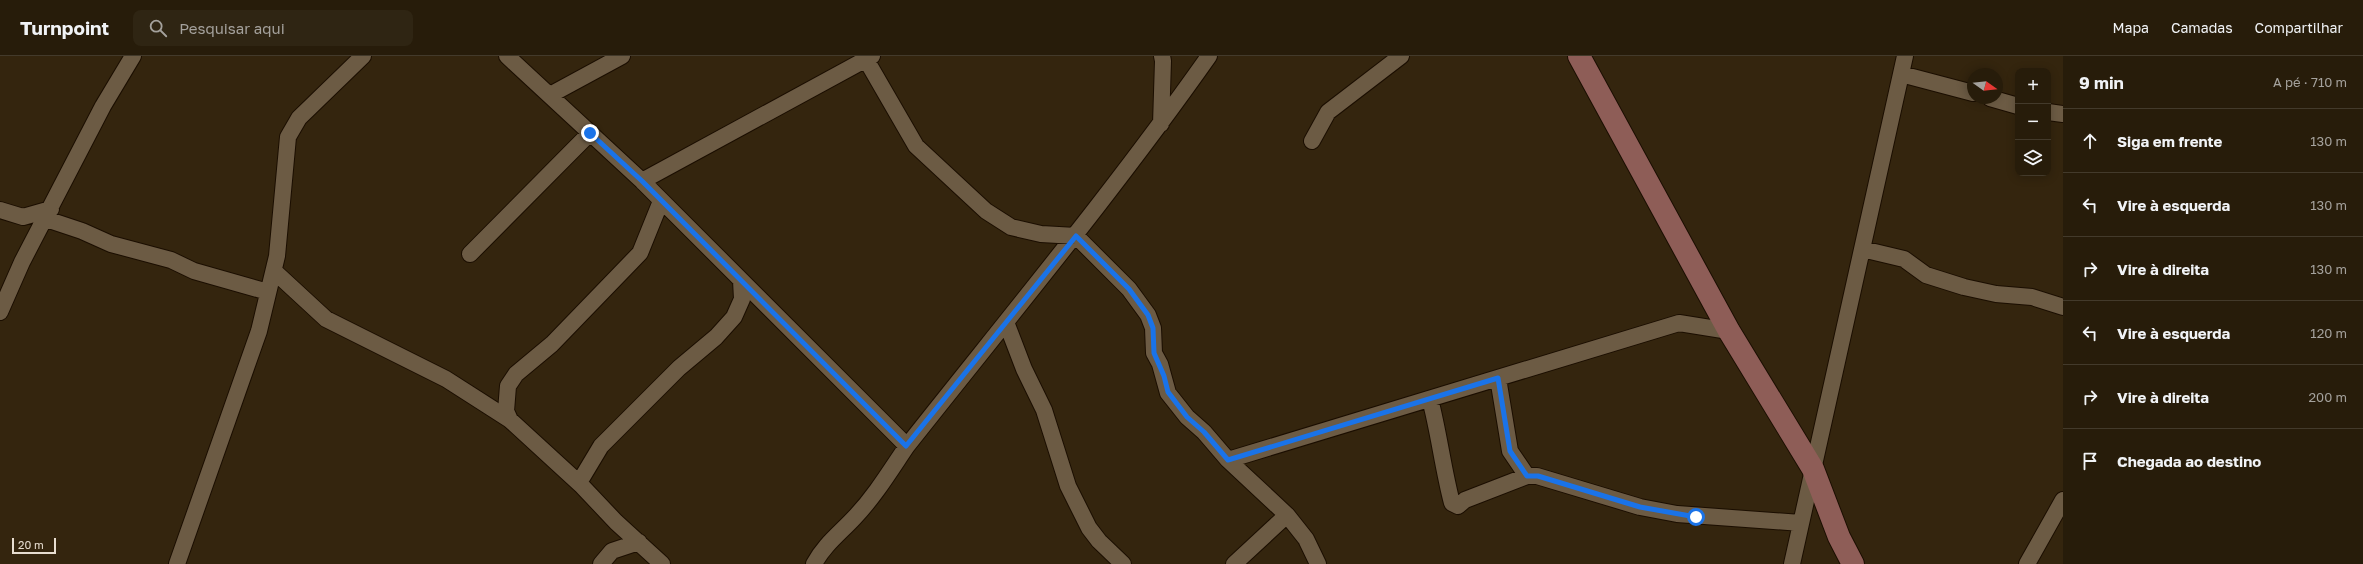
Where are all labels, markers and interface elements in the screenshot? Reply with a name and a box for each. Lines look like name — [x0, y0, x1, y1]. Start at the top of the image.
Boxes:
search box — [133, 10, 413, 46]
text: Turnpoint — [20, 16, 109, 39]
icon: search — [147, 17, 169, 39]
text: Pesquisar aqui — [179, 19, 285, 37]
text: Mapa — [2112, 19, 2149, 36]
text: Camadas — [2171, 19, 2233, 36]
text: Compartilhar — [2255, 19, 2343, 36]
north arrow — [1967, 68, 2003, 104]
map controls — [2015, 68, 2051, 176]
button: + — [2015, 68, 2051, 104]
text: 9 min — [2079, 72, 2124, 93]
text: A pé · 710 m — [2273, 74, 2347, 90]
button: − — [2015, 104, 2051, 140]
route end — [581, 124, 599, 142]
icon: ahead — [2079, 130, 2101, 152]
text: Siga em frente — [2117, 132, 2222, 150]
text: 130 m — [2310, 133, 2347, 149]
button: layers — [2015, 140, 2051, 176]
icon: left — [2079, 194, 2101, 216]
text: Vire à esquerda — [2117, 196, 2230, 214]
text: 130 m — [2310, 197, 2347, 213]
icon: right — [2079, 258, 2101, 280]
text: Vire à direita — [2117, 260, 2209, 278]
text: 130 m — [2310, 261, 2347, 277]
icon: left — [2079, 322, 2101, 344]
text: Vire à esquerda — [2117, 324, 2230, 342]
text: 120 m — [2310, 325, 2347, 341]
icon: right — [2079, 386, 2101, 408]
text: Vire à direita — [2117, 388, 2209, 406]
text: 200 m — [2309, 389, 2347, 405]
icon: arrive — [2079, 450, 2101, 472]
text: Chegada ao destino — [2117, 452, 2261, 470]
route start — [1687, 508, 1705, 526]
scale bar — [12, 536, 56, 555]
text: 20 m — [18, 538, 44, 551]

